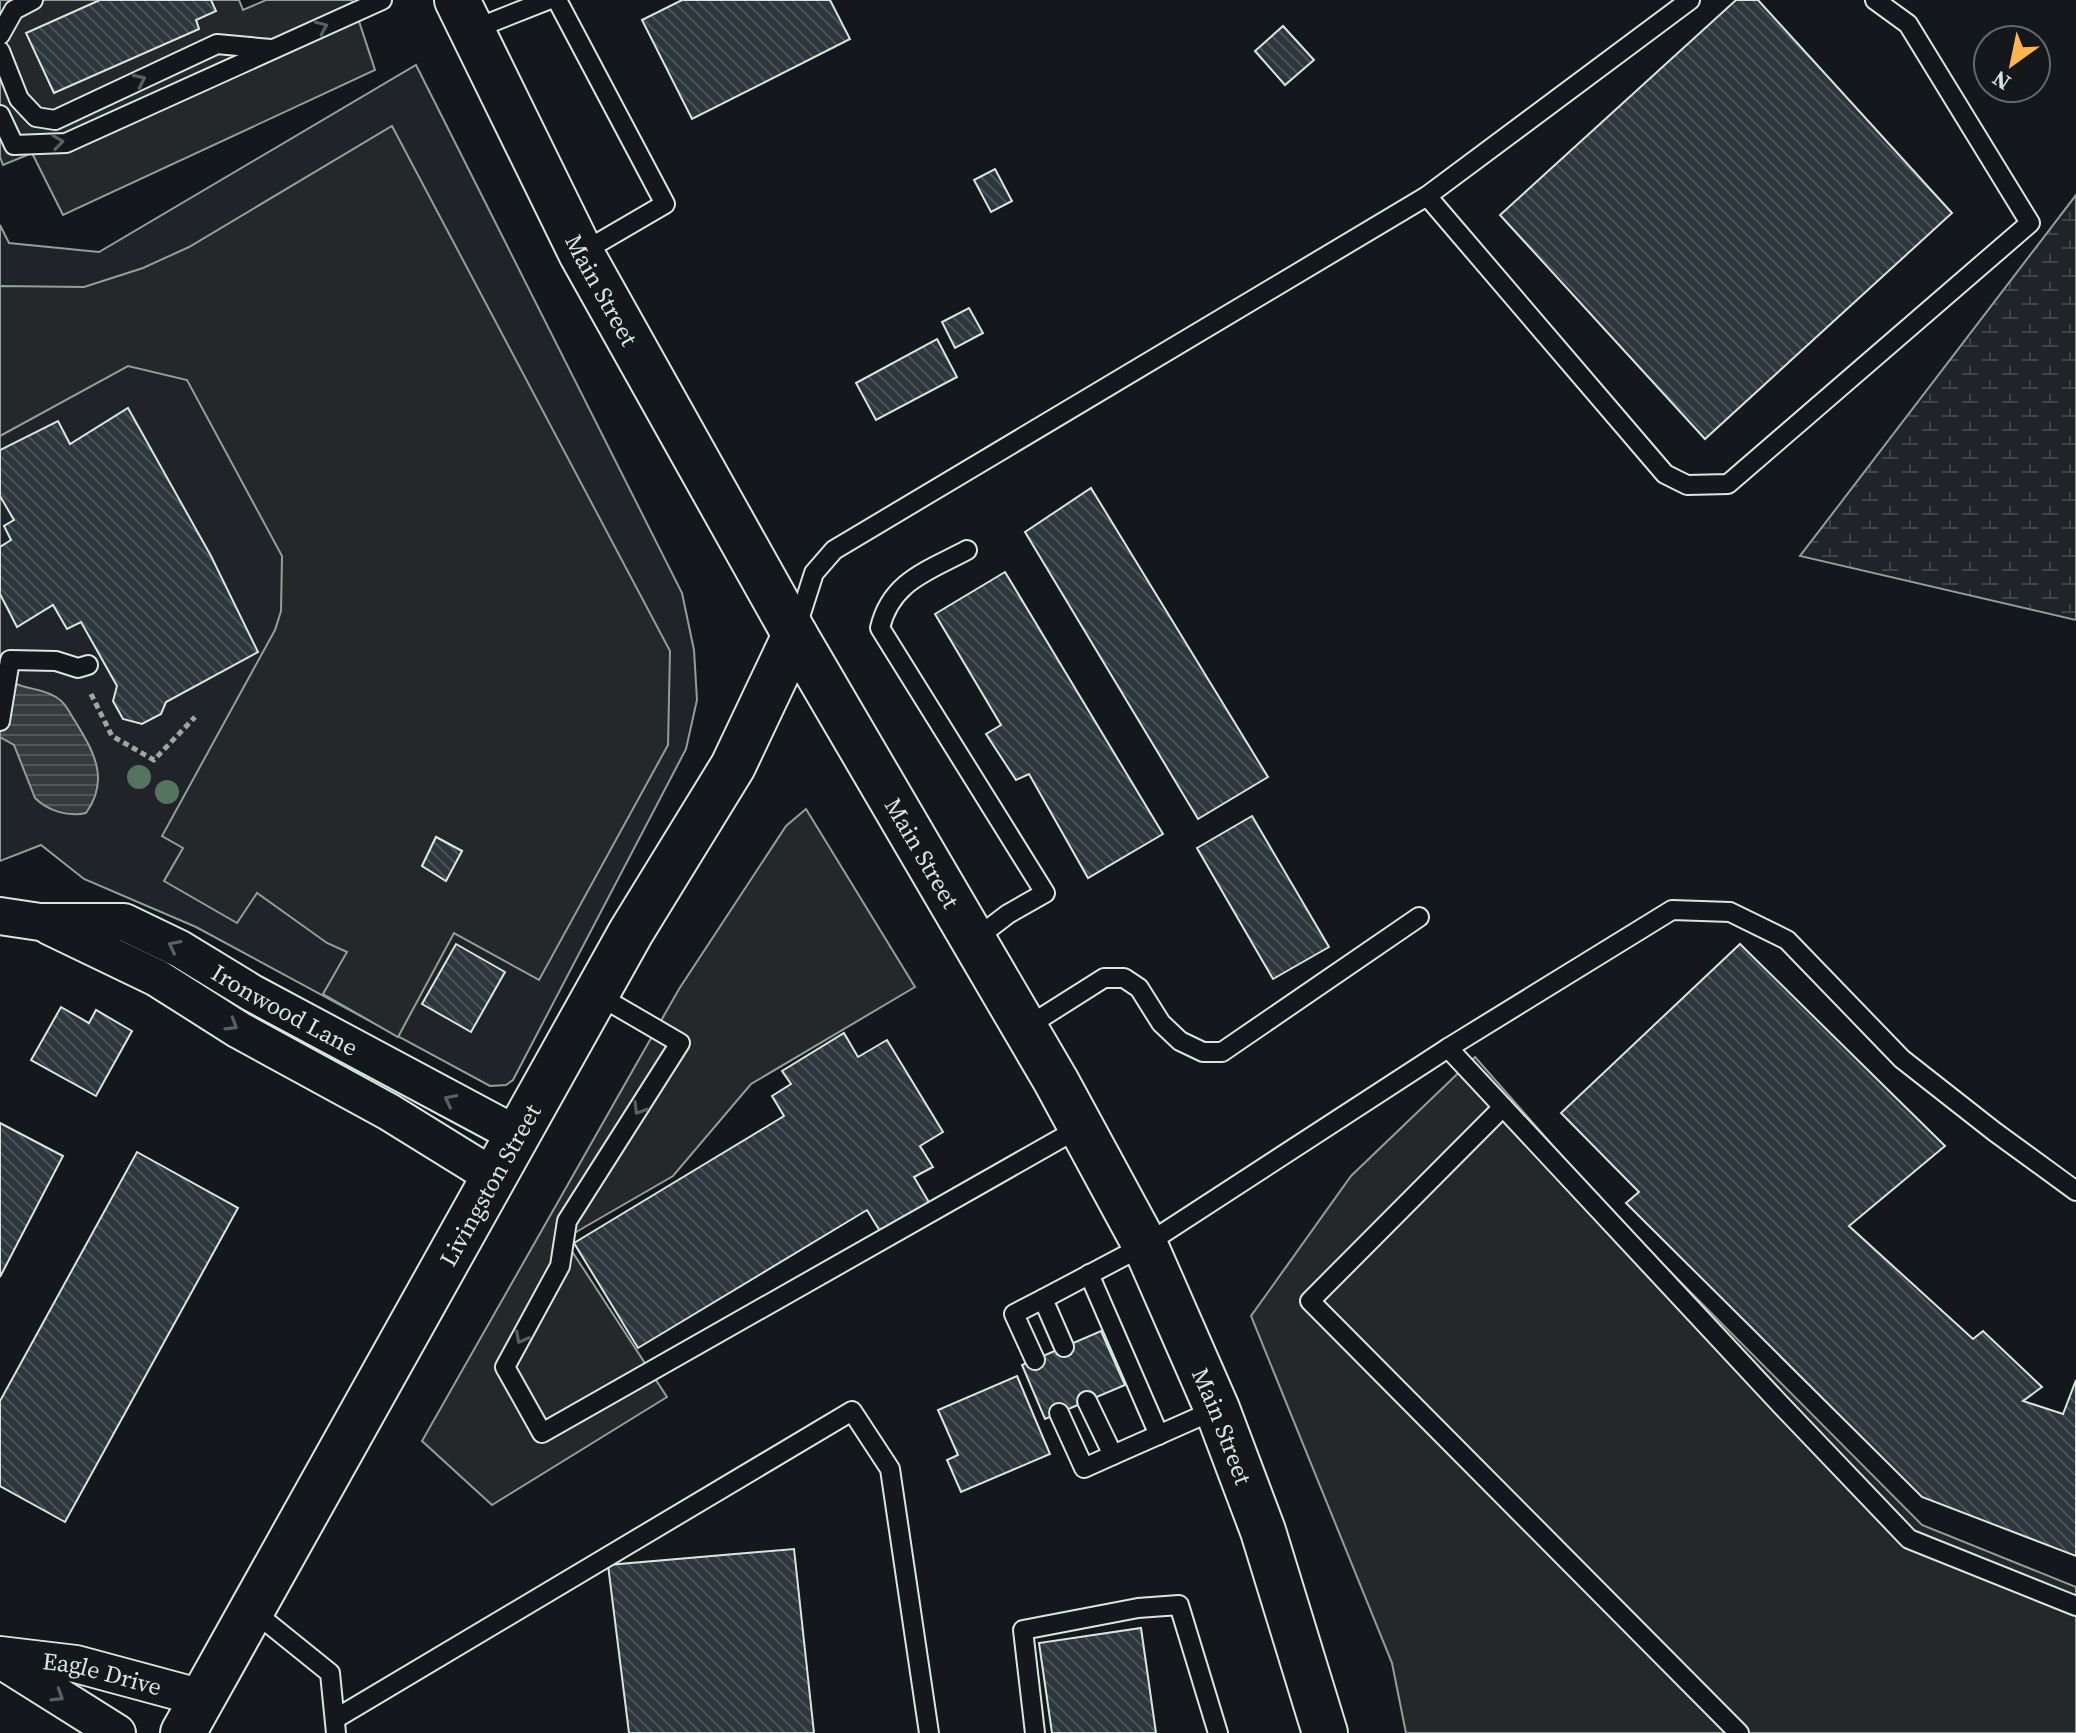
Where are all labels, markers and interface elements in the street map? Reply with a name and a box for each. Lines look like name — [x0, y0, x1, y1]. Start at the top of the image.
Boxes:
one-way arrow — [314, 21, 328, 37]
north arrow — [1972, 24, 2052, 104]
text: N — [1986, 64, 2016, 98]
one-way arrow — [132, 74, 146, 90]
one-way arrow — [52, 134, 65, 151]
street label: Main Street — [558, 229, 646, 352]
street label: Main Street — [877, 792, 968, 914]
one-way arrow — [168, 941, 183, 956]
street label: Ironwood Lane — [206, 956, 364, 1063]
one-way arrow — [223, 1015, 238, 1031]
one-way arrow — [444, 1094, 459, 1109]
street label: Livingston Street — [431, 1098, 548, 1272]
one-way arrow — [633, 1100, 648, 1115]
one-way arrow — [515, 1329, 531, 1343]
street label: Main Street — [1184, 1363, 1260, 1489]
street label: Eagle Drive — [41, 1644, 166, 1703]
one-way arrow — [49, 1687, 64, 1702]

